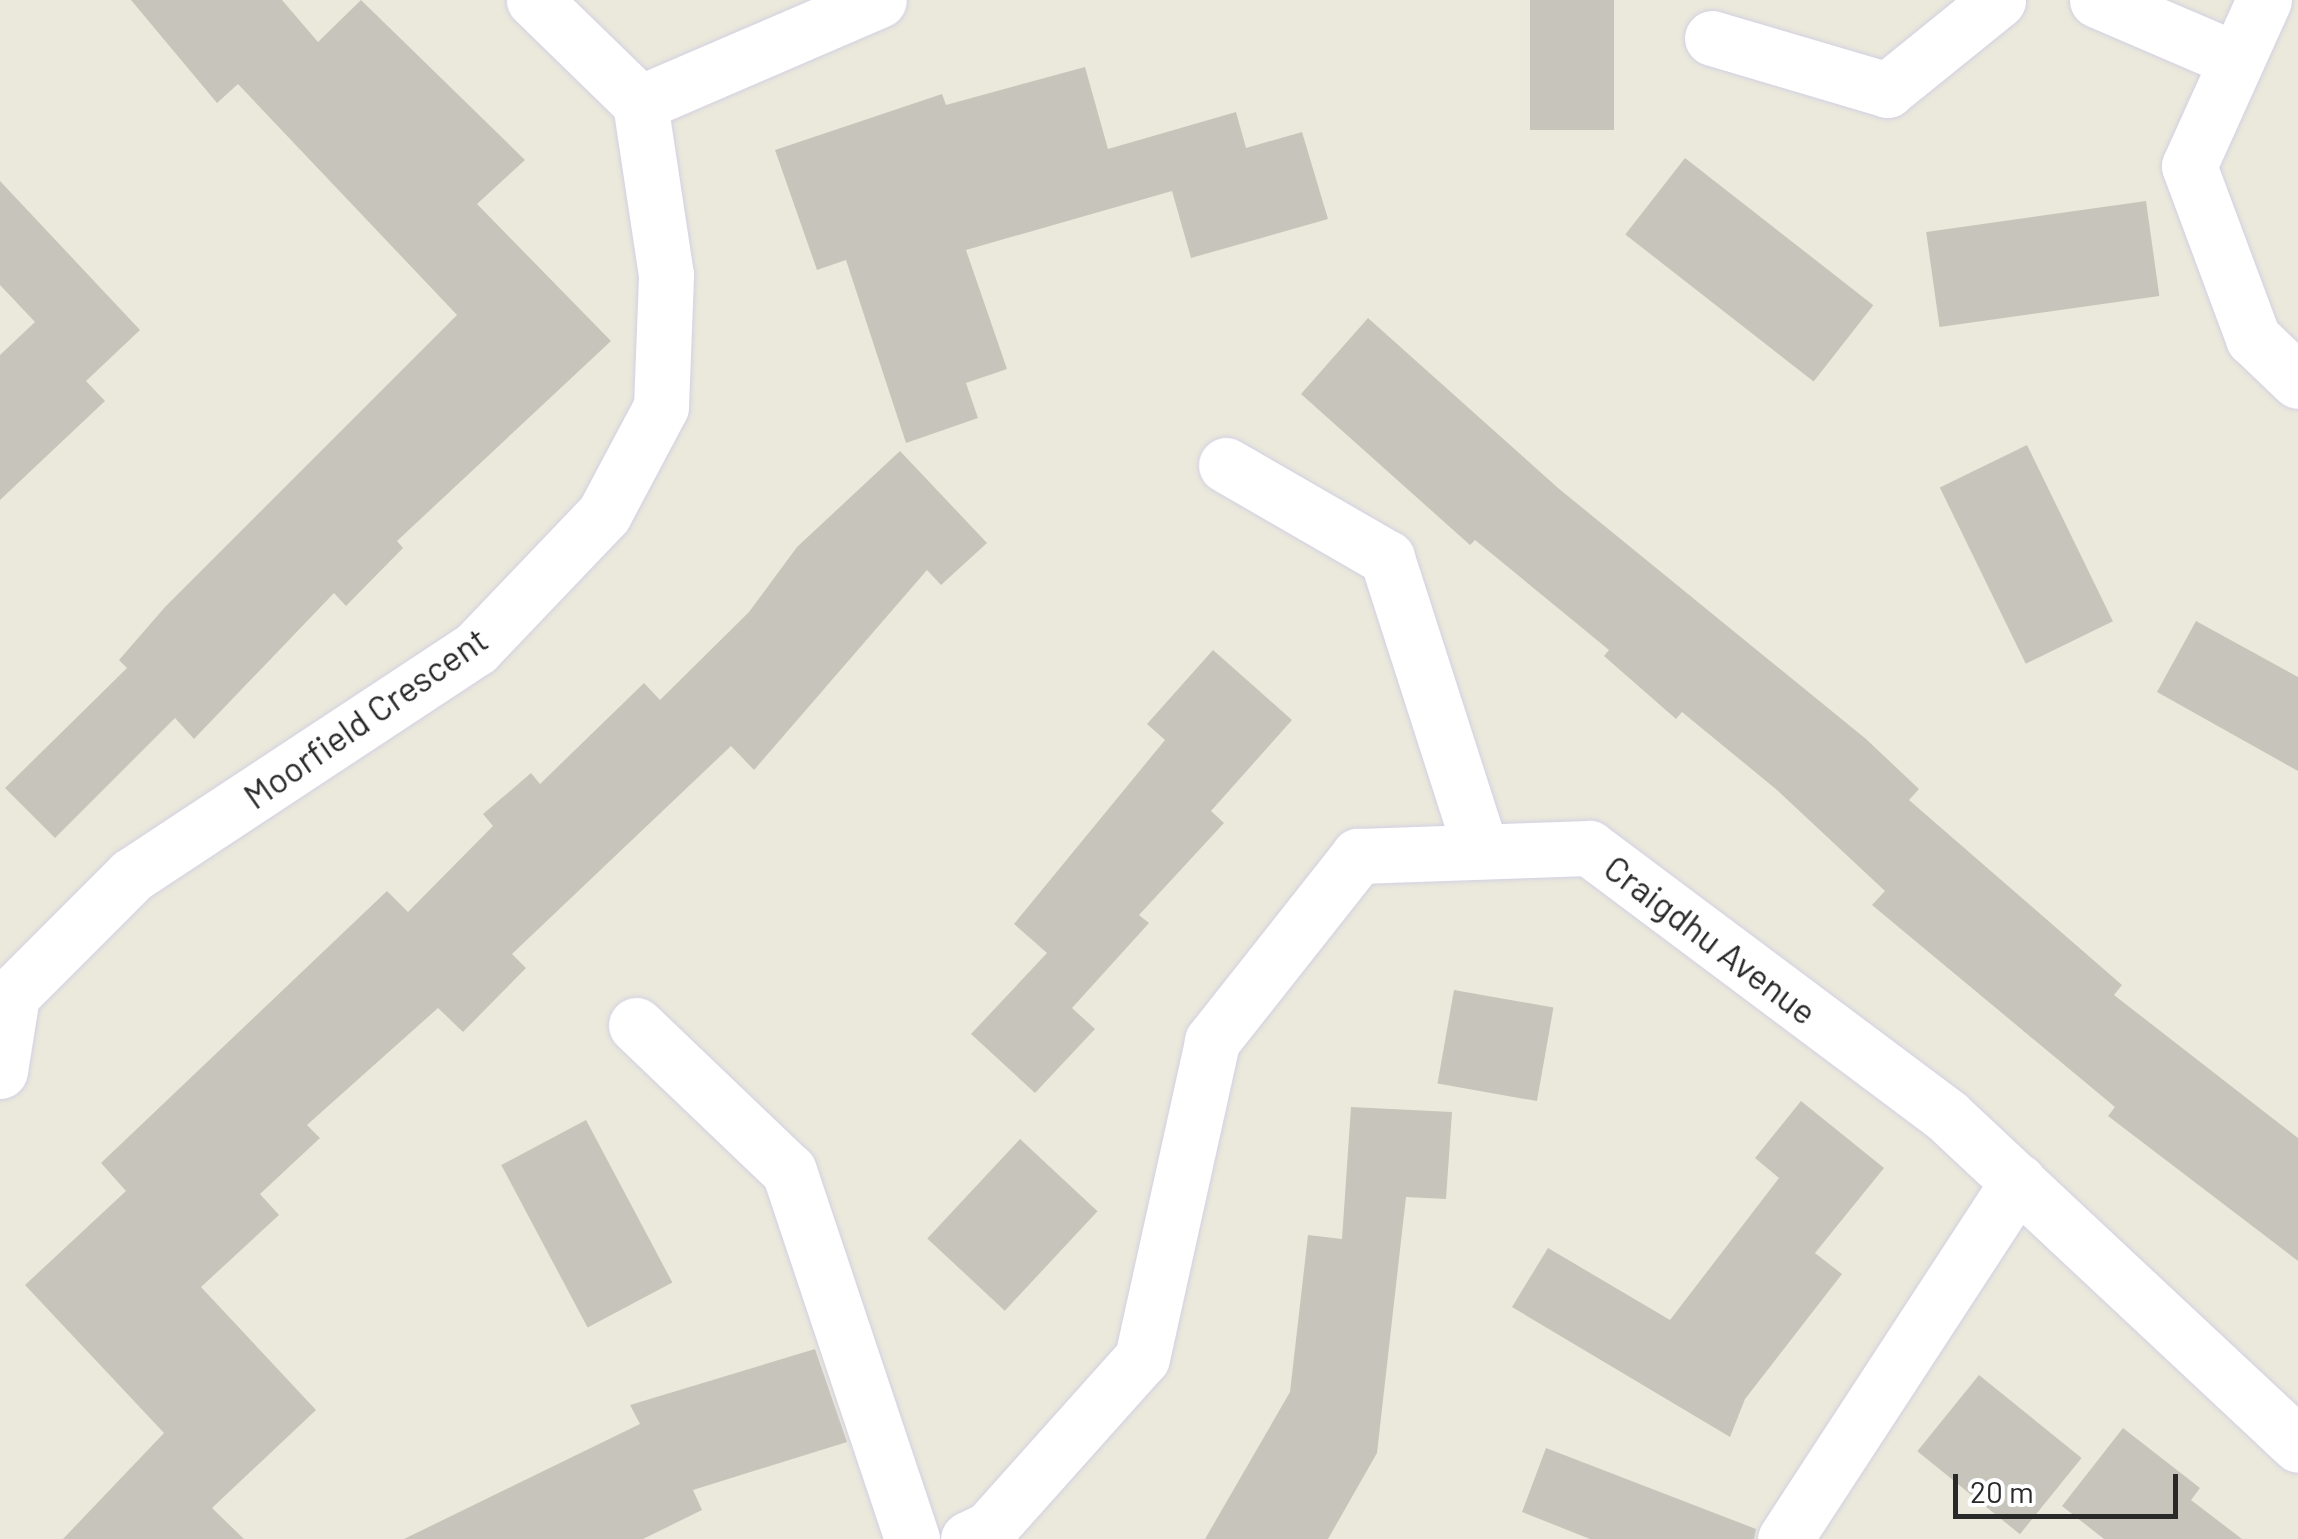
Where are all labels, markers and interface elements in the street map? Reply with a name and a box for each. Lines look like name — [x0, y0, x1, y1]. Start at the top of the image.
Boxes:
street label: Moorfield Crescent — [235, 617, 495, 817]
street label: Craigdhu Avenue — [1597, 846, 1825, 1032]
scale bar — [1958, 1454, 2183, 1516]
text: 20 m — [1970, 1473, 2034, 1509]

